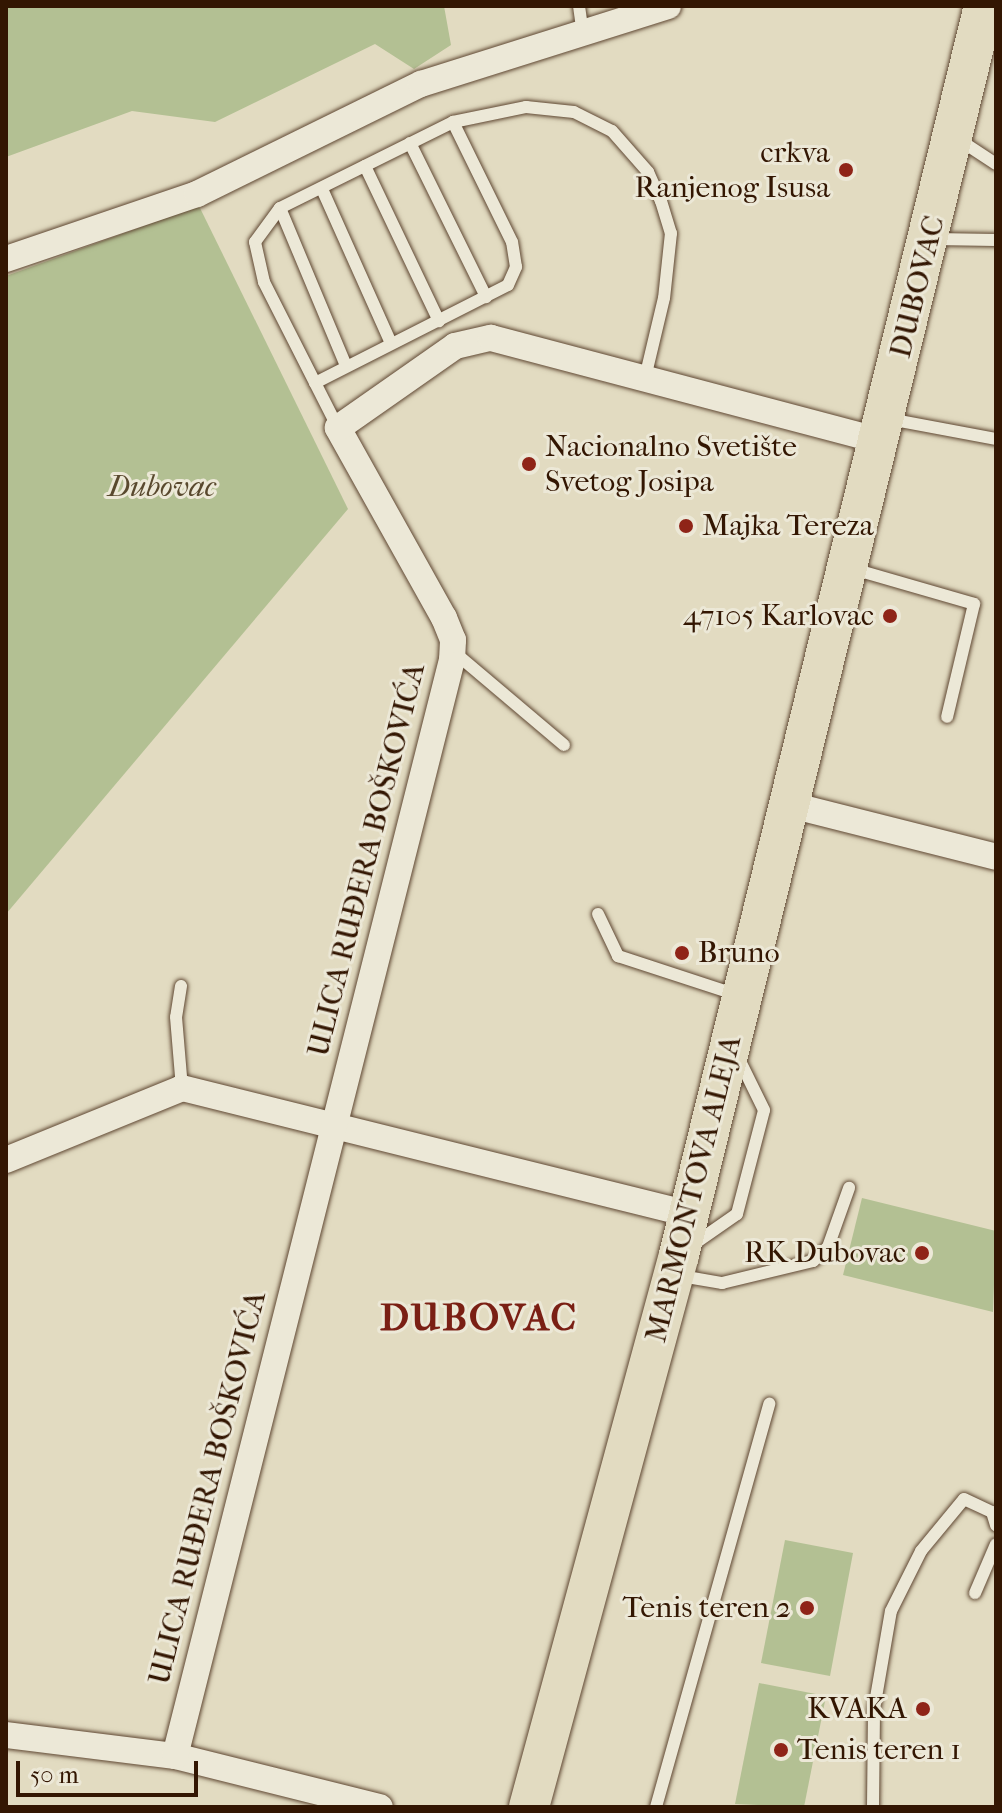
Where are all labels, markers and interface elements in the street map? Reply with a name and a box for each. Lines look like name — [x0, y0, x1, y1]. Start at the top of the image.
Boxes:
place label: crkva Ranjenog Isusa — [635, 135, 830, 206]
marker: crkva Ranjenog Isusa — [837, 161, 855, 179]
street label: DUBOVAC — [883, 212, 953, 362]
place label: Nacionalno Svetište Svetog Josipa — [545, 429, 797, 500]
marker: Nacionalno Svetište Svetog Josipa — [520, 455, 538, 473]
park label: Dubovac — [108, 469, 216, 505]
place label: Majka Tereza — [702, 508, 874, 544]
marker: Majka Tereza — [677, 517, 695, 535]
place label: 47105 Karlovac — [683, 598, 874, 634]
marker: 47105 Karlovac — [881, 607, 899, 625]
street label: ULICA RUĐERA BOŠKOVIĆA — [301, 660, 433, 1060]
place label: Bruno — [698, 935, 780, 971]
marker: Bruno — [673, 944, 691, 962]
street label: MARMONTOVA ALEJA — [638, 1032, 750, 1346]
place label: RK Dubovac — [744, 1235, 906, 1271]
marker: RK Dubovac — [913, 1244, 931, 1262]
street label: ULICA RUĐERA BOŠKOVIĆA — [142, 1288, 274, 1688]
district label: DUBOVAC — [380, 1295, 578, 1341]
place label: Tenis teren 2 — [622, 1590, 791, 1626]
marker: Tenis teren 2 — [798, 1599, 816, 1617]
place label: KVAKA — [807, 1691, 907, 1727]
marker: KVAKA — [914, 1700, 932, 1718]
place label: Tenis teren 1 — [797, 1732, 961, 1768]
marker: Tenis teren 1 — [772, 1741, 790, 1759]
scale bar — [20, 1745, 202, 1795]
text: 50 m — [30, 1761, 79, 1789]

